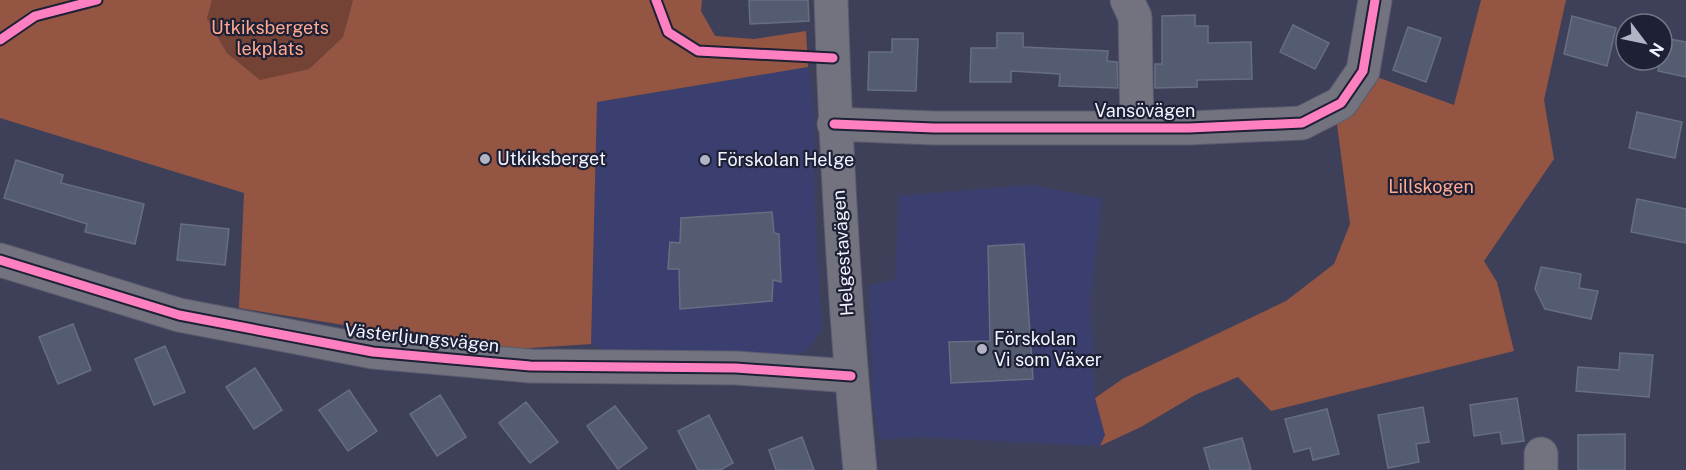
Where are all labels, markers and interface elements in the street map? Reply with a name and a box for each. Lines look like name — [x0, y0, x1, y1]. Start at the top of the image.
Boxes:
north arrow — [1614, 12, 1674, 72]
park label: Utkiksbergets lekplats — [211, 17, 329, 59]
text: N — [1645, 39, 1668, 60]
street label: Vansövägen — [1095, 100, 1196, 121]
place label: Utkiksberget — [497, 148, 606, 169]
place label: Förskolan Helge — [717, 149, 854, 170]
marker: Utkiksberget — [478, 152, 492, 166]
marker: Förskolan Helge — [698, 153, 712, 167]
park label: Lillskogen — [1388, 176, 1474, 197]
street label: Helgestavägen — [828, 189, 857, 317]
street label: Västerljungsvägen — [344, 319, 500, 356]
place label: Förskolan Vi som Växer — [994, 328, 1102, 370]
marker: Förskolan Vi som Växer — [975, 342, 989, 356]

